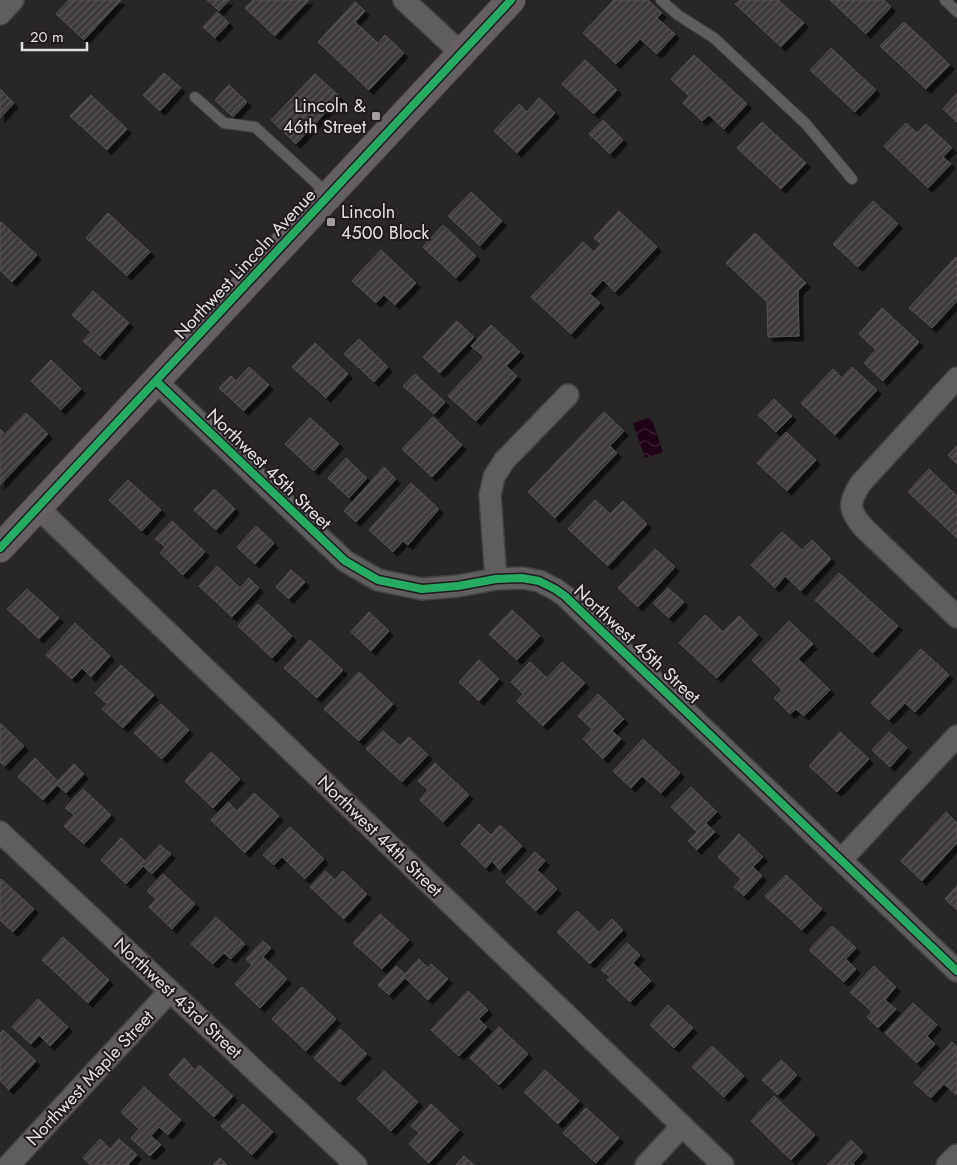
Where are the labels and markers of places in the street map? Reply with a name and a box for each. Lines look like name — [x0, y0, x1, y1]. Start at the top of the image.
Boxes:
place label: Lincoln & 46th Street — [283, 93, 367, 140]
marker: Lincoln & 46th Street — [370, 110, 382, 122]
place label: Lincoln 4500 Block — [341, 199, 429, 246]
marker: Lincoln 4500 Block — [325, 216, 337, 228]

